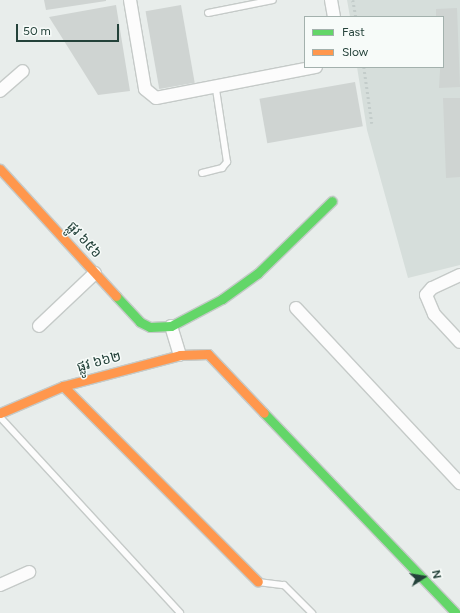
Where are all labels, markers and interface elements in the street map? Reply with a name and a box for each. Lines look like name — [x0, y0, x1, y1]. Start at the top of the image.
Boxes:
scale bar — [18, 16, 121, 42]
legend — [304, 16, 444, 68]
text: 50 m — [23, 24, 51, 38]
text: Fast — [342, 25, 365, 39]
text: Slow — [342, 45, 368, 59]
street label: ផ្លូវ ៦៥៦ — [63, 218, 105, 262]
street label: ផ្លូវ ៦៦២ — [75, 348, 123, 376]
north arrow — [404, 557, 444, 597]
text: N — [429, 569, 443, 580]

